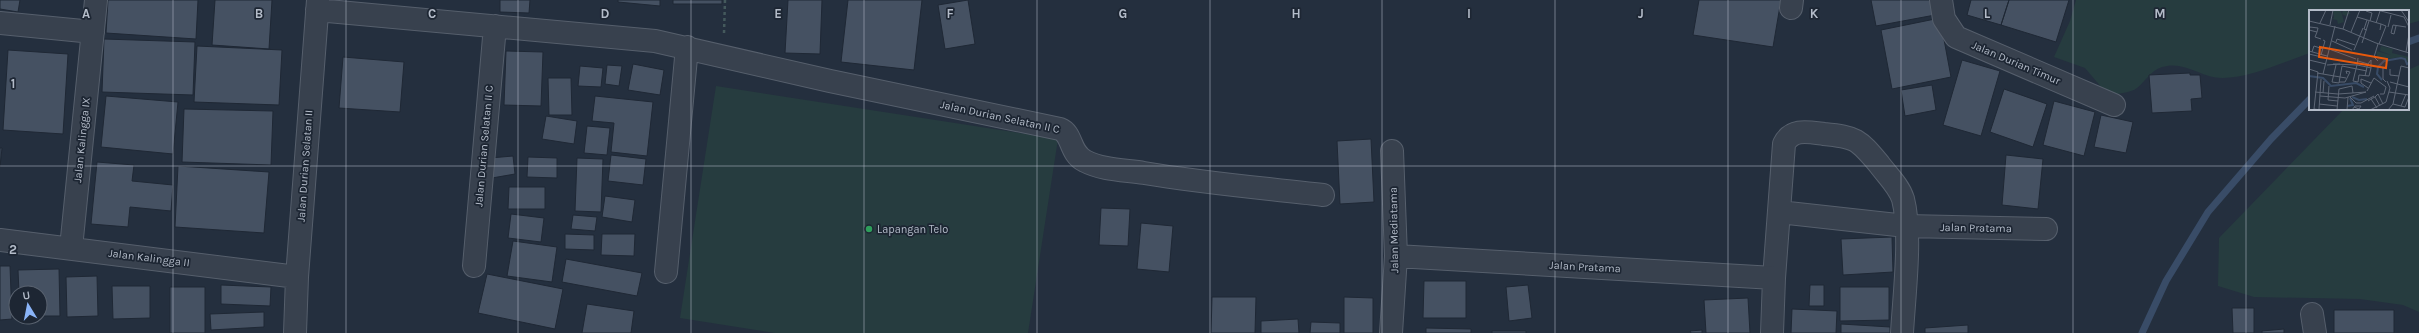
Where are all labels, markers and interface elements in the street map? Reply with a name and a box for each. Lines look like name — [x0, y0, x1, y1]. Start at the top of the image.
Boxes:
text: A — [82, 6, 90, 21]
text: B — [255, 6, 263, 21]
text: C — [428, 6, 436, 21]
text: D — [601, 6, 610, 21]
text: E — [774, 6, 782, 21]
text: F — [946, 6, 954, 21]
text: G — [1119, 6, 1127, 21]
text: H — [1291, 6, 1301, 21]
text: I — [1467, 6, 1471, 21]
text: J — [1638, 6, 1644, 21]
text: K — [1810, 6, 1819, 21]
text: L — [1984, 6, 1991, 21]
text: M — [2154, 6, 2166, 21]
inset map — [2309, 10, 2409, 110]
street label: Jalan Durian Timur — [1970, 38, 2062, 88]
text: 1 — [11, 76, 15, 91]
street label: Jalan Durian Selatan II C — [472, 85, 496, 207]
street label: Jalan Kalingga IX — [71, 97, 93, 183]
street label: Jalan Durian Selatan II C — [939, 98, 1061, 136]
street label: Jalan Durian Selatan II — [295, 109, 315, 223]
street label: Jalan Mediatama — [1387, 187, 1401, 273]
street label: Jalan Pratama — [1940, 221, 2012, 235]
place label: Lapangan Telo — [877, 223, 948, 236]
marker: Lapangan Telo — [864, 224, 874, 234]
text: 2 — [9, 242, 17, 257]
street label: Jalan Kalingga II — [108, 247, 190, 269]
street label: Jalan Pratama — [1549, 259, 1621, 275]
north arrow — [8, 285, 48, 325]
text: U — [21, 289, 31, 303]

